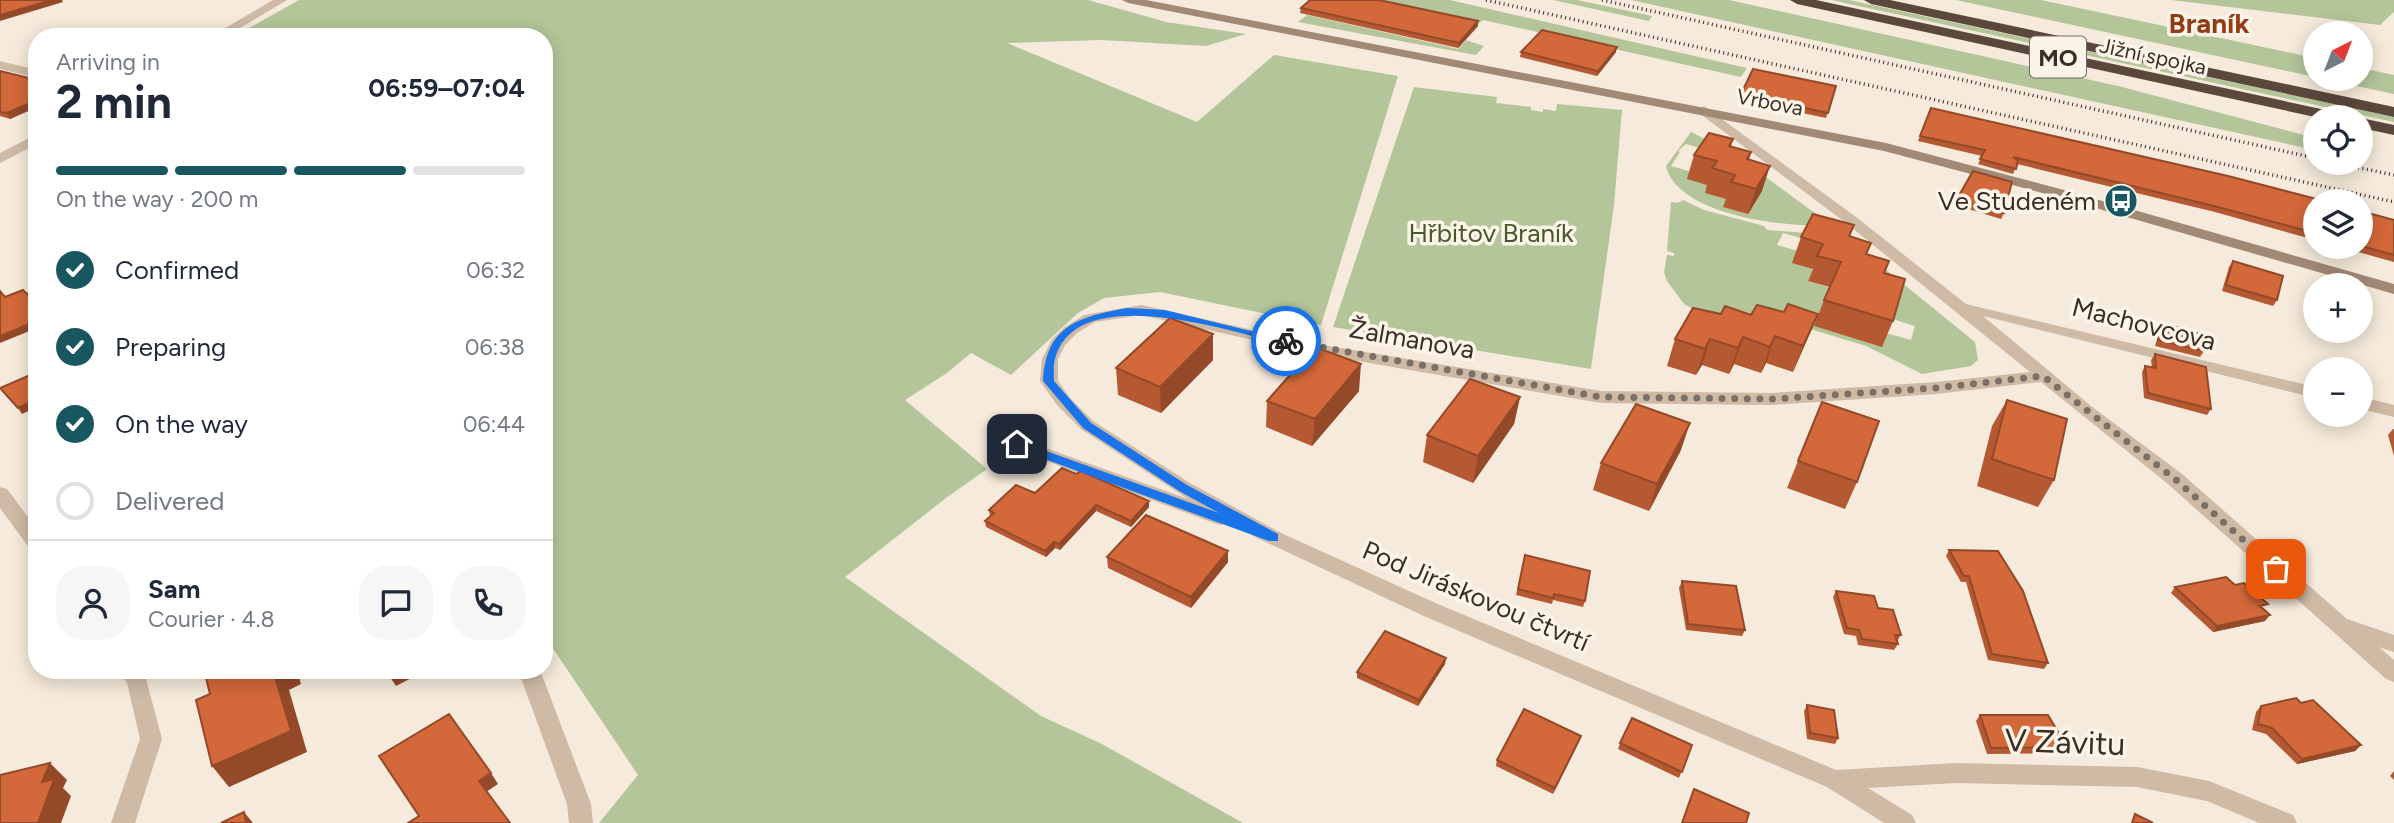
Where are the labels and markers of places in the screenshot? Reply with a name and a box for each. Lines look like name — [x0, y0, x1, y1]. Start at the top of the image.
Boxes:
bus stop icon: Ve Studeném — [2102, 182, 2140, 220]
place label: Ve Studeném — [1938, 185, 2096, 217]
pin — [987, 414, 1047, 474]
pin — [2246, 539, 2306, 599]

